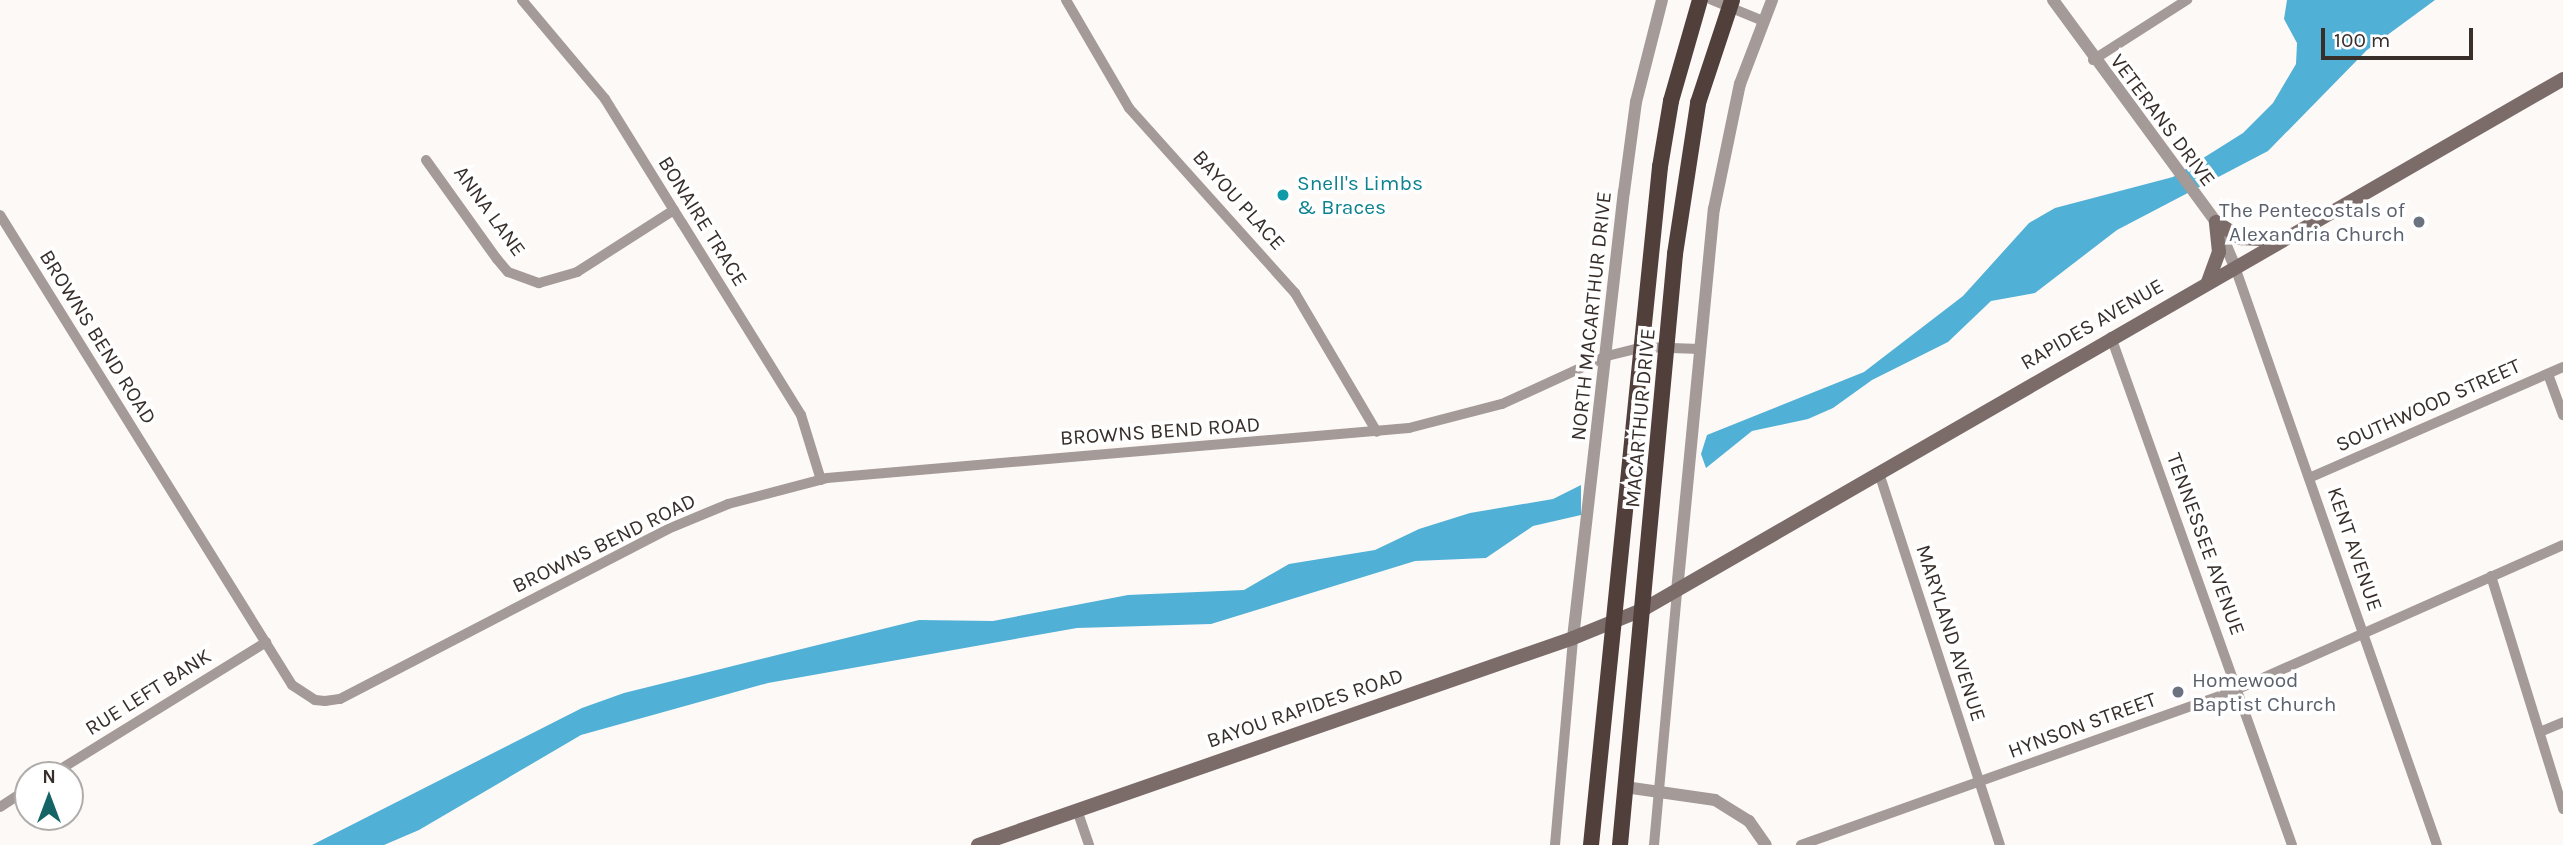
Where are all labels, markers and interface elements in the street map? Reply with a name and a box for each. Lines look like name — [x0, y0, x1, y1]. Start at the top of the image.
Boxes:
scale bar — [2325, 14, 2477, 58]
text: 100 m — [2334, 28, 2391, 52]
street label: VETERANS DRIVE — [2105, 49, 2221, 191]
street label: BAYOU PLACE — [1187, 145, 1291, 255]
street label: BONAIRE TRACE — [653, 151, 753, 291]
street label: ANNA LANE — [449, 161, 531, 261]
place label: Snell's Limbs & Braces — [1297, 170, 1423, 220]
marker: Snell's Limbs & Braces — [1275, 187, 1291, 203]
street label: NORTH MACARTHUR DRIVE — [1565, 190, 1617, 442]
place label: The Pentecostals of Alexandria Church — [2219, 197, 2405, 247]
marker: The Pentecostals of Alexandria Church — [2411, 214, 2427, 230]
street label: BROWNS BEND ROAD — [34, 245, 162, 429]
street label: RAPIDES AVENUE — [2016, 273, 2168, 375]
street label: MACARTHUR DRIVE — [1620, 327, 1660, 509]
street label: SOUTHWOOD STREET — [2332, 353, 2524, 457]
street label: BROWNS BEND ROAD — [1059, 411, 1261, 451]
street label: TENNESSEE AVENUE — [2161, 450, 2251, 638]
street label: KENT AVENUE — [2322, 484, 2388, 614]
street label: BROWNS BEND ROAD — [508, 488, 700, 598]
street label: MARYLAND AVENUE — [1911, 541, 1991, 725]
street label: RUE LEFT BANK — [80, 643, 216, 741]
street label: BAYOU RAPIDES ROAD — [1203, 663, 1407, 753]
place label: Homewood Baptist Church — [2192, 667, 2336, 717]
marker: Homewood Baptist Church — [2170, 684, 2186, 700]
street label: HYNSON STREET — [2005, 687, 2159, 763]
north arrow — [14, 761, 84, 831]
text: N — [42, 766, 56, 788]

